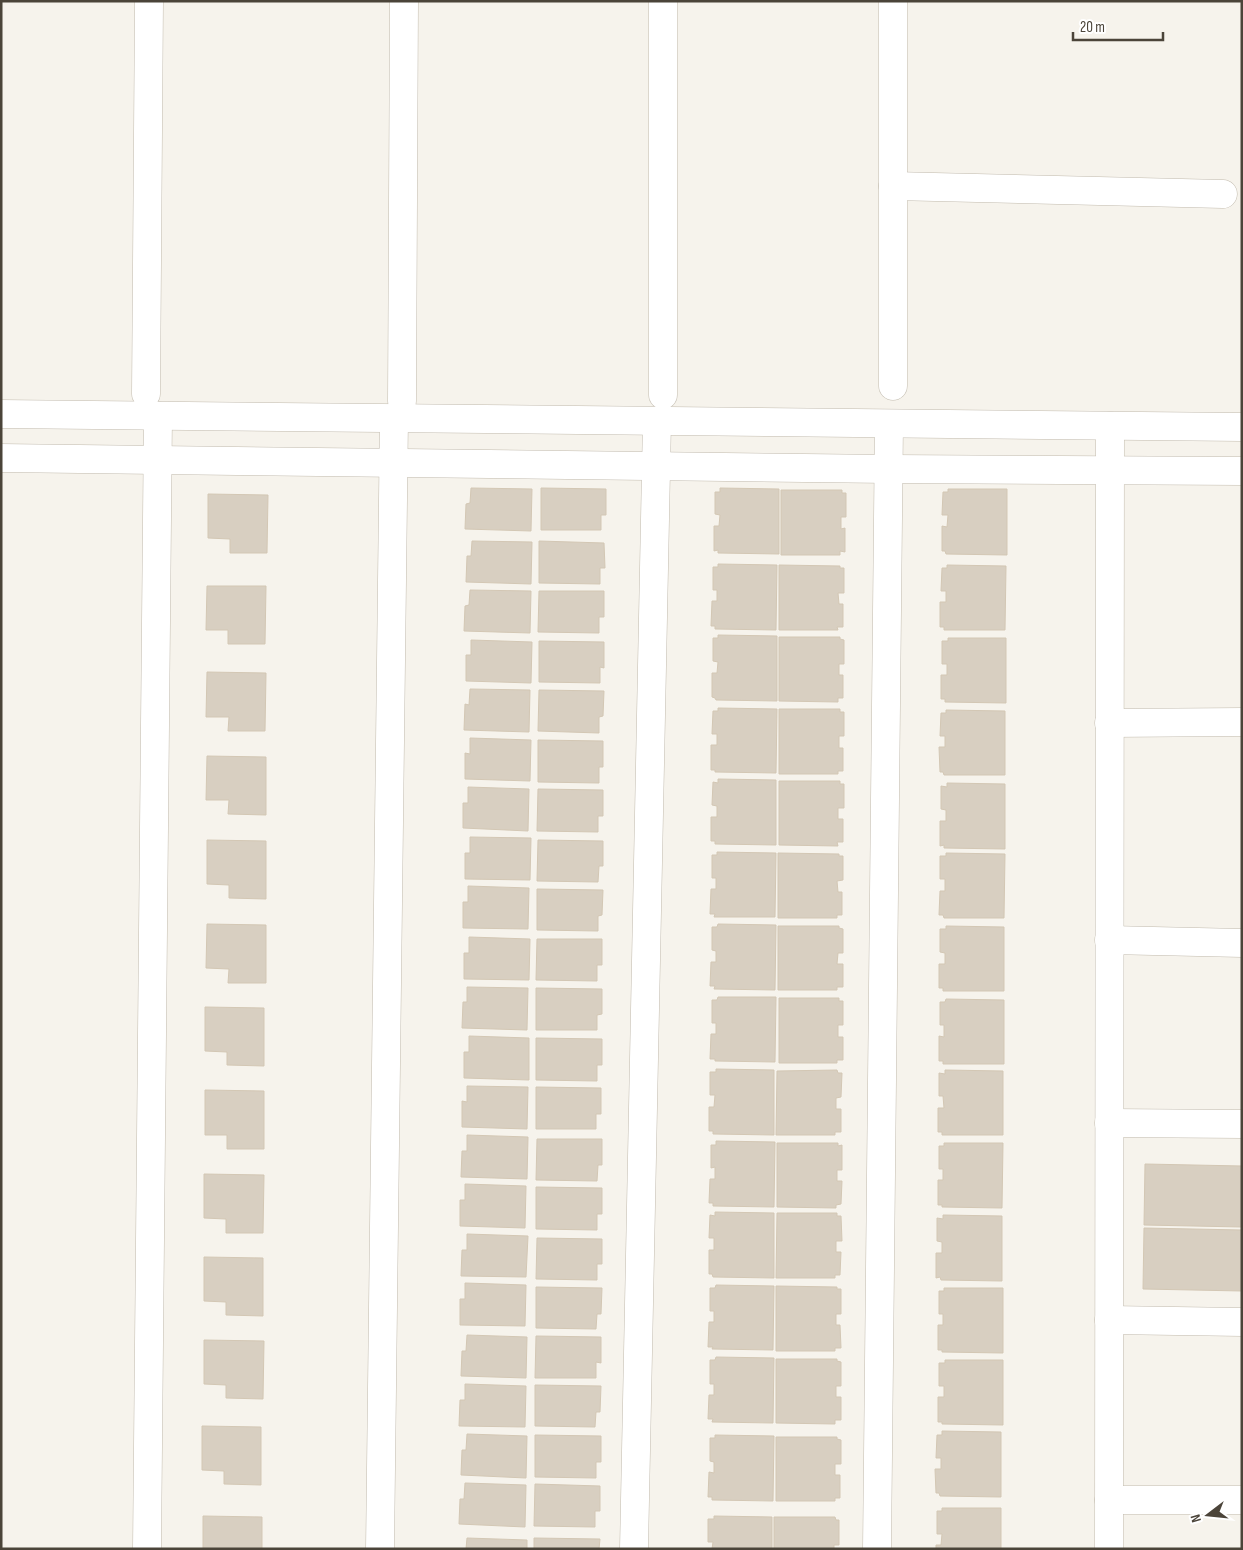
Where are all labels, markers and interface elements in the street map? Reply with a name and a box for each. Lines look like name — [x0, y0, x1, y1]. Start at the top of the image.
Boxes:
scale bar — [1073, 10, 1163, 42]
text: 20 m — [1080, 18, 1105, 37]
north arrow — [1183, 1490, 1233, 1540]
text: N — [1187, 1513, 1205, 1524]

